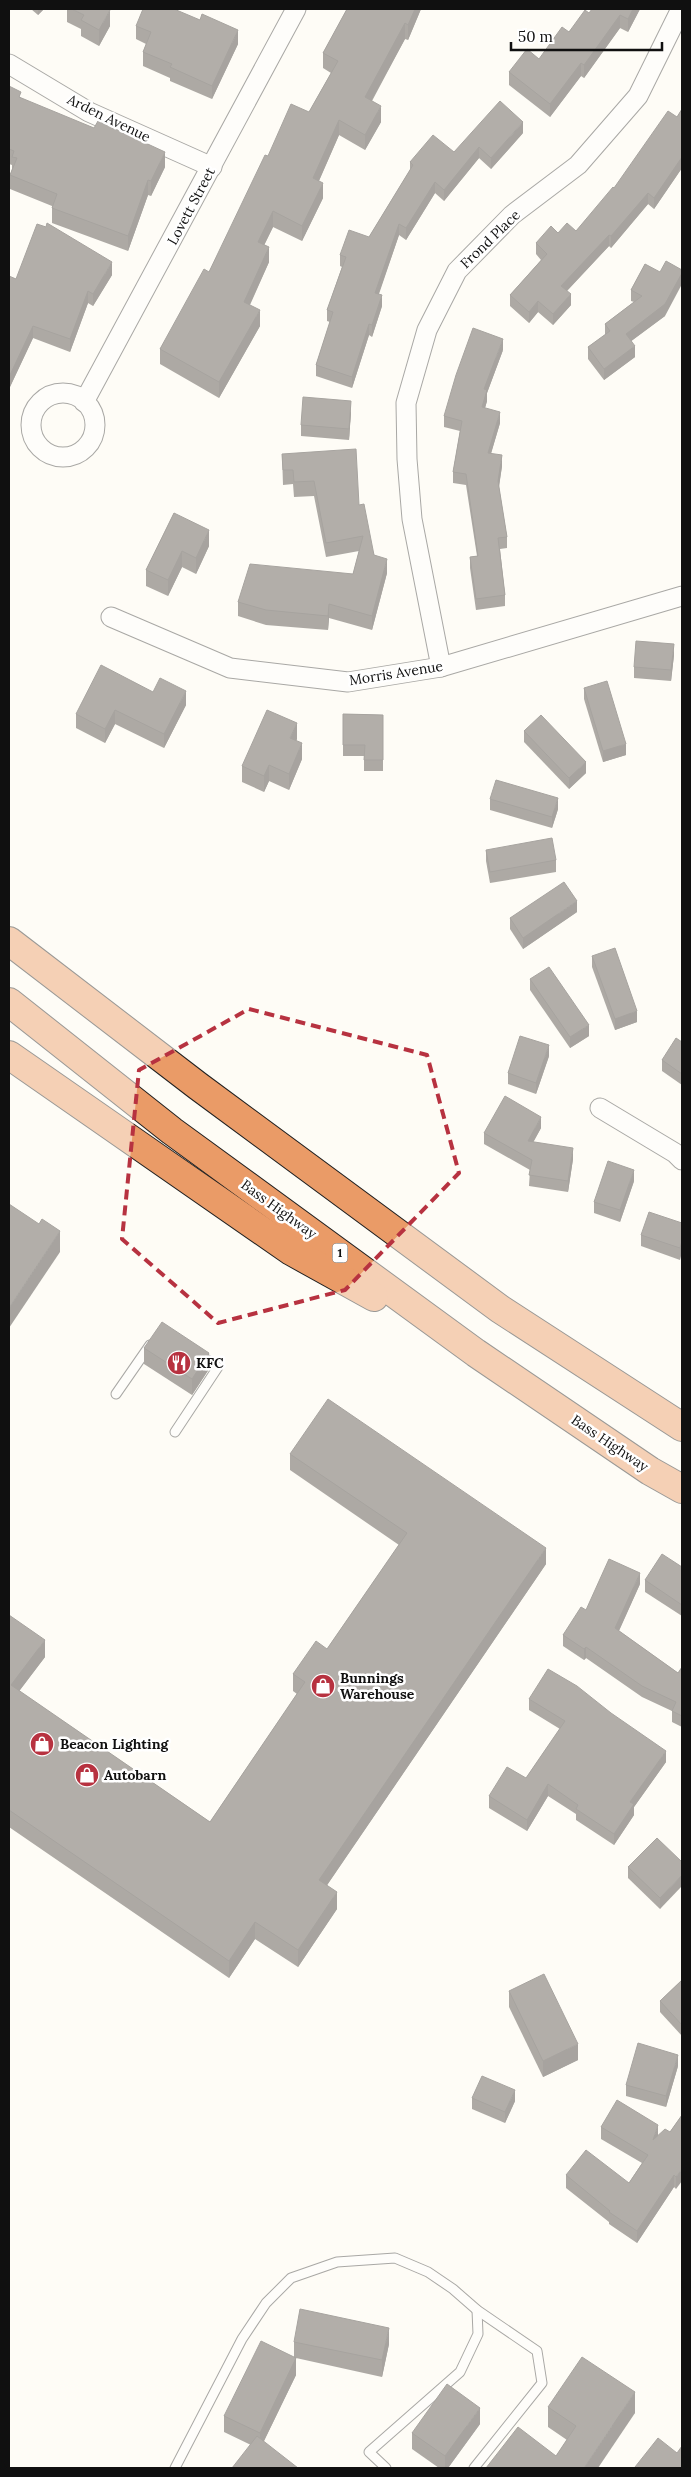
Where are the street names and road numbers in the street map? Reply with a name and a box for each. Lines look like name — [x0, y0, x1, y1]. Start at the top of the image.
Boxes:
street label: Arden Avenue — [64, 90, 154, 146]
street label: Lovett Street — [163, 164, 219, 248]
street label: Frond Place — [456, 206, 524, 272]
street label: Morris Avenue — [348, 657, 445, 689]
street label: Bass Highway — [238, 1175, 321, 1243]
road number: 1 — [332, 1244, 348, 1262]
street label: Bass Highway — [568, 1411, 653, 1476]

